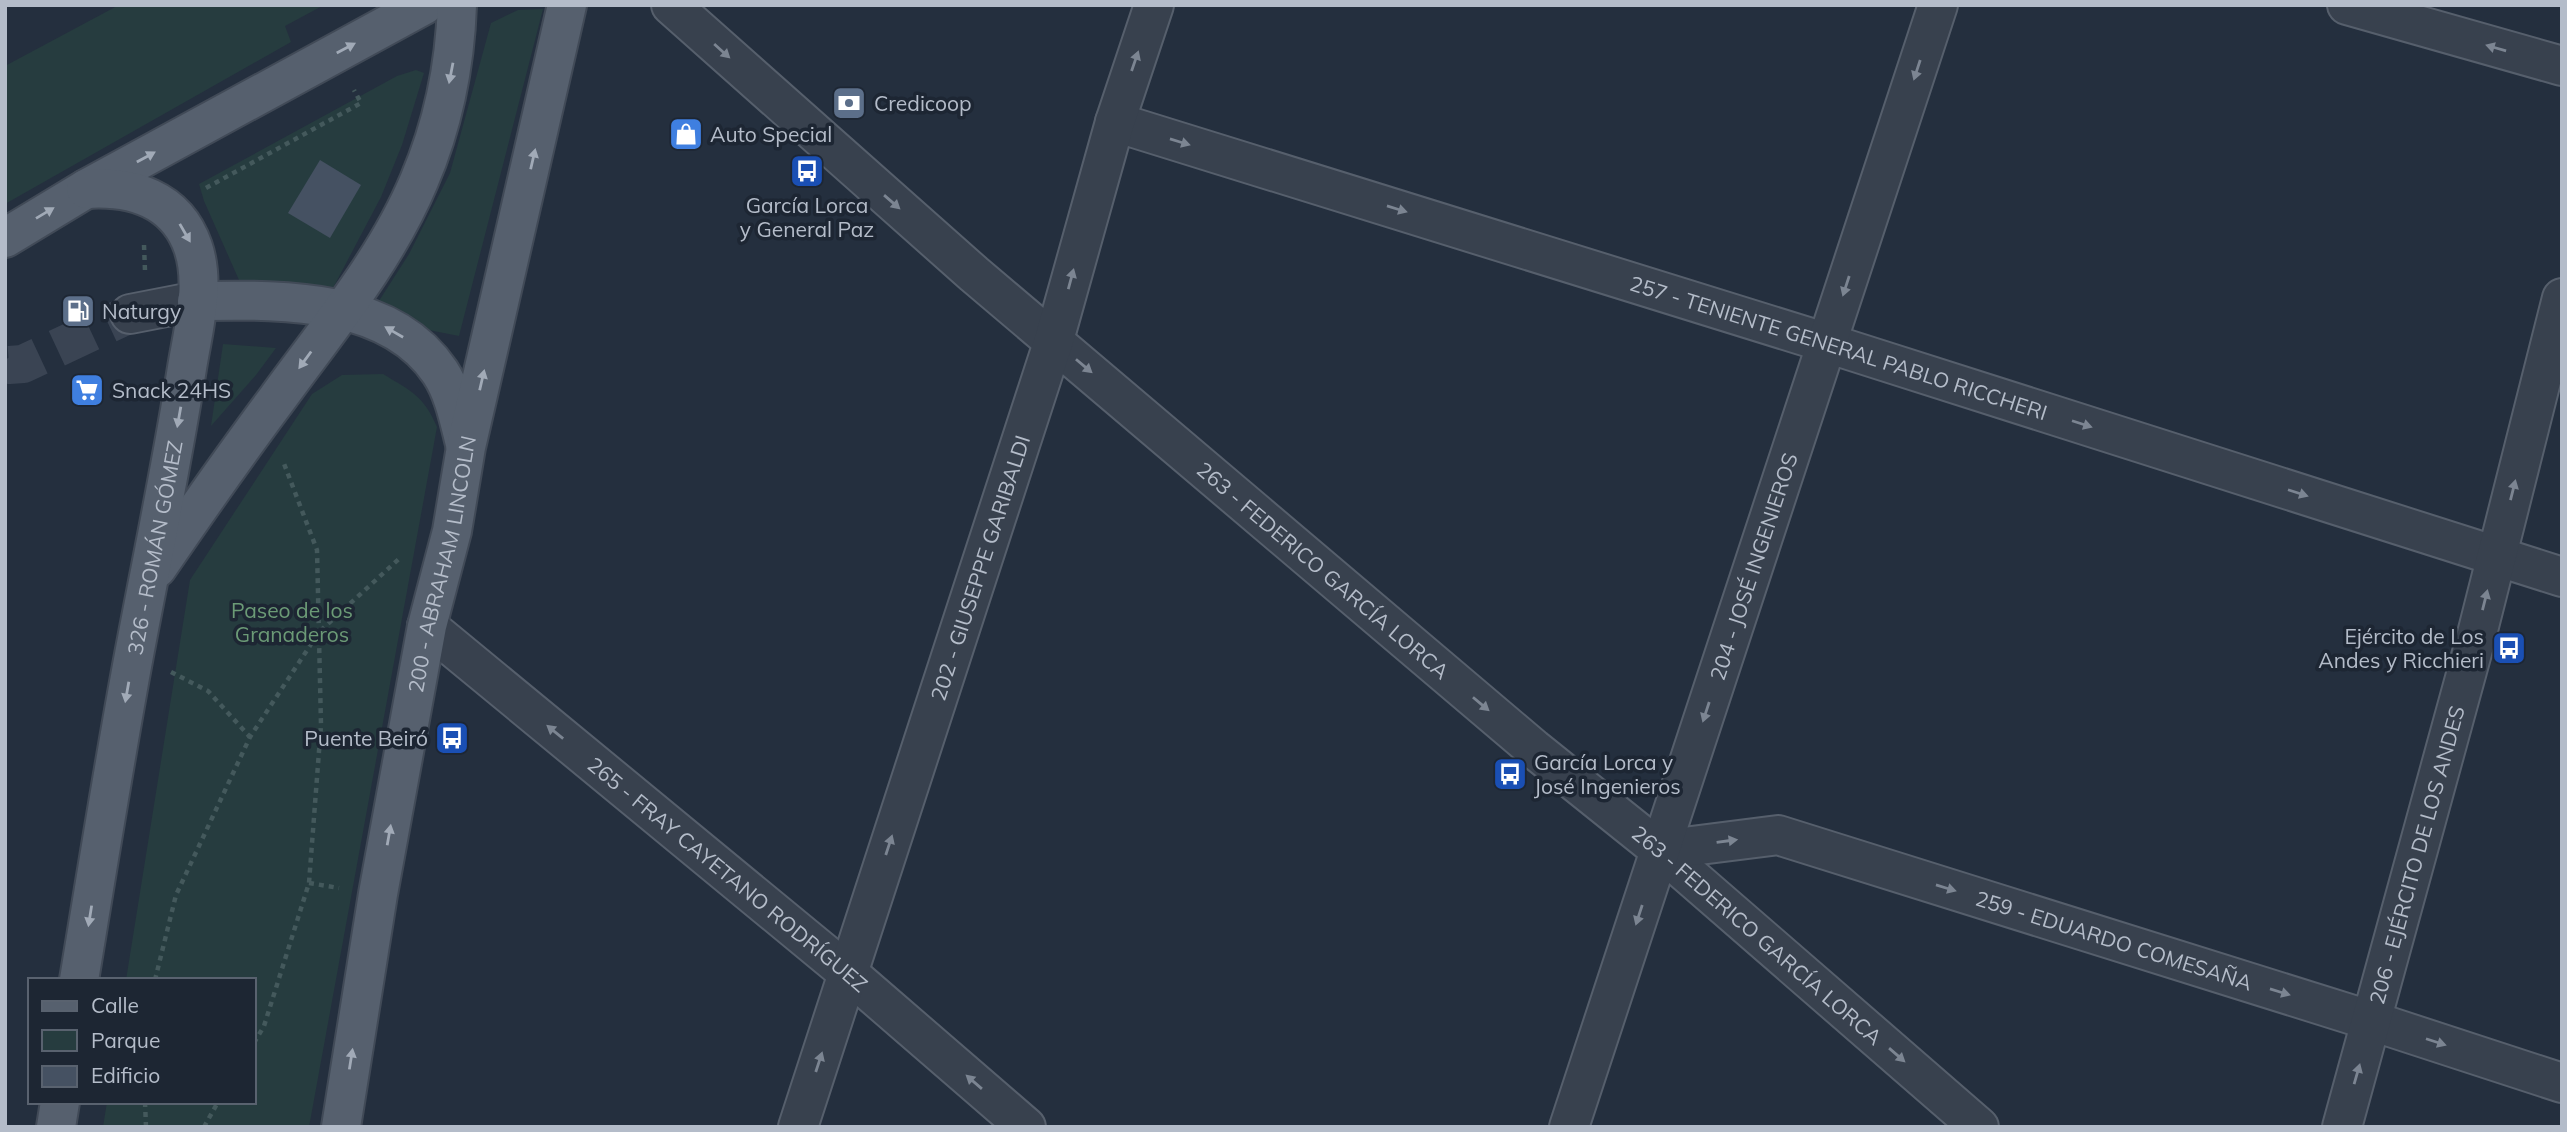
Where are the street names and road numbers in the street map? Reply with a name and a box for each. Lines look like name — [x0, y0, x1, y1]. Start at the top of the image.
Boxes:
street label: 257 - TENIENTE GENERAL PABLO RICCHERI — [1627, 270, 2051, 425]
street label: 202 - GIUSEPPE GARIBALDI — [925, 432, 1035, 704]
street label: 200 - ABRAHAM LINCOLN — [402, 433, 481, 695]
street label: 326 - ROMÁN GÓMEZ — [121, 438, 188, 657]
street label: 204 - JOSÉ INGENIEROS — [1704, 449, 1803, 684]
street label: 263 - FEDERICO GARCÍA LORCA — [1192, 456, 1455, 685]
street label: 206 - EJÉRCITO DE LOS ANDES — [2363, 703, 2470, 1007]
street label: 265 - FRAY CAYETANO RODRÍGUEZ — [583, 751, 873, 997]
street label: 263 - FEDERICO GARCÍA LORCA — [1627, 820, 1888, 1050]
street label: 259 - EDUARDO COMESAÑA — [1972, 885, 2256, 996]

